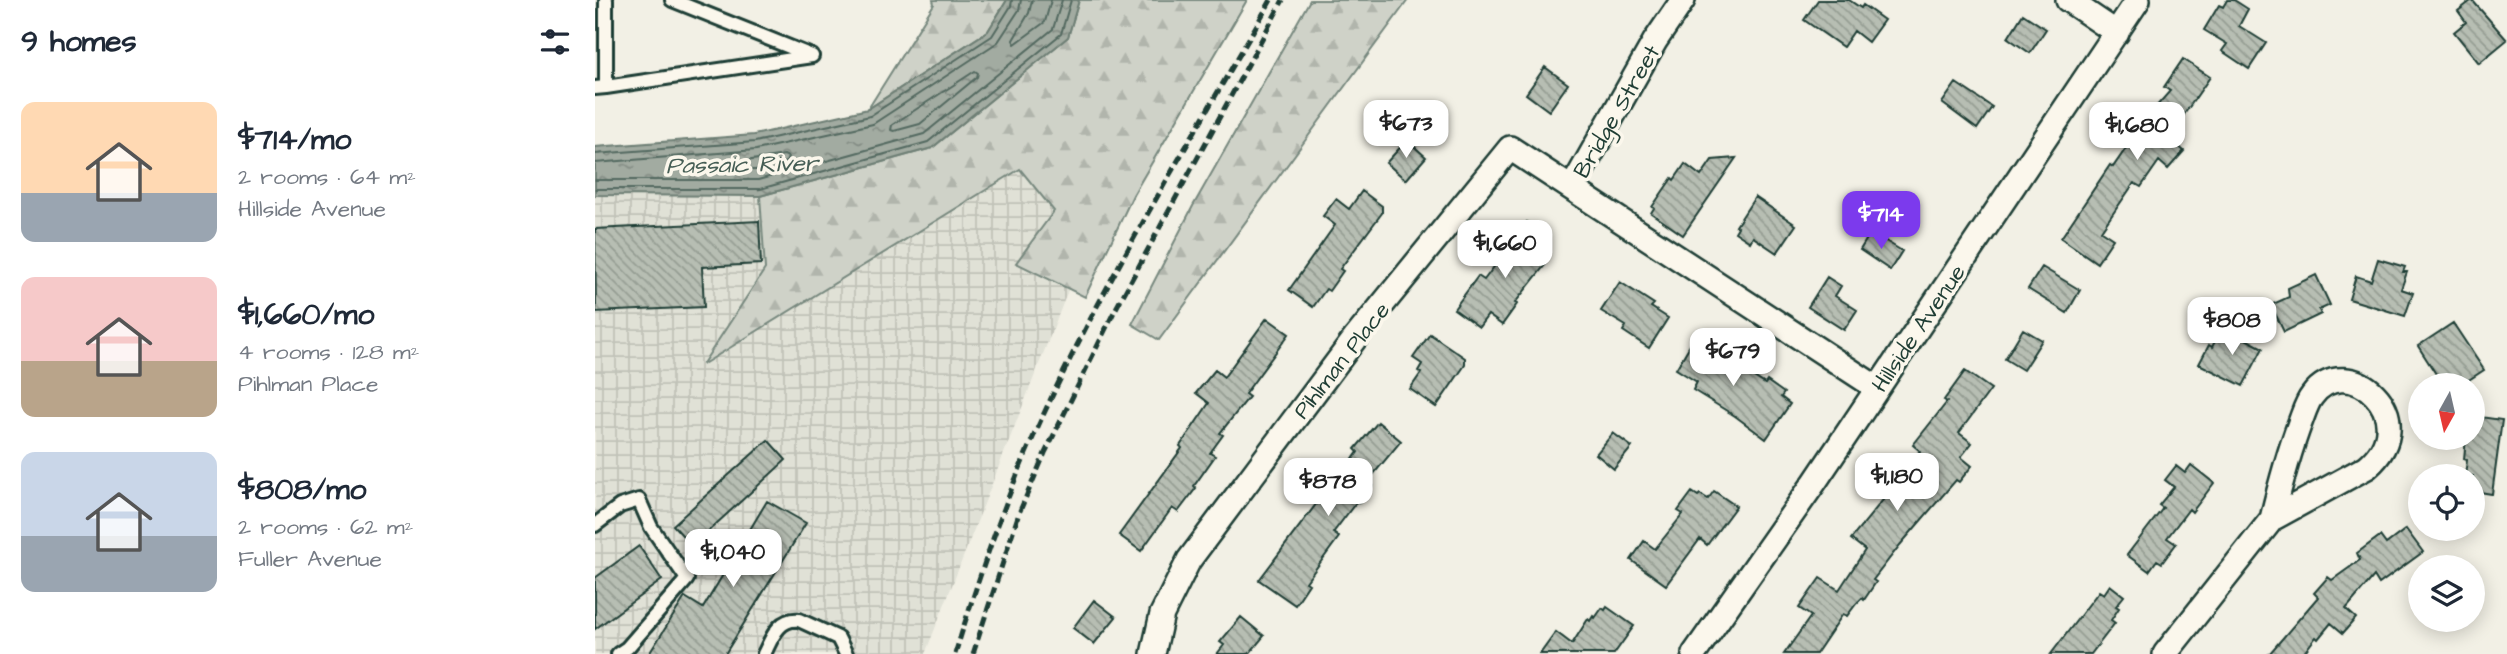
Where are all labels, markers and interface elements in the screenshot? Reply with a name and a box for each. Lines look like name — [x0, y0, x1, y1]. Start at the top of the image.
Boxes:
text: 9 homes — [21, 21, 136, 63]
icon: filters — [536, 23, 574, 61]
street label: Bridge Street — [1566, 38, 1669, 184]
pin: $673 — [1365, 100, 1447, 160]
pin: $1,680 — [2080, 102, 2194, 162]
text: $673 — [1379, 107, 1433, 139]
text: $1,680 — [2105, 109, 2169, 141]
text: $714/mo — [238, 119, 351, 161]
icon: home — [77, 130, 161, 214]
water label: Passaic River — [666, 147, 821, 183]
text: 2 rooms · 64 m² — [238, 161, 416, 193]
pin: $714 — [1840, 191, 1922, 251]
text: Hillside Avenue — [238, 193, 386, 225]
text: $714 — [1858, 198, 1904, 230]
pin: $1,660 — [1448, 220, 1562, 280]
text: $1,660 — [1473, 227, 1537, 259]
street label: Hillside Avenue — [1864, 258, 1973, 399]
text: $1,660/mo — [238, 294, 374, 336]
street label: Pihlman Place — [1286, 295, 1398, 426]
pin: $808 — [2191, 298, 2273, 357]
text: $808 — [2203, 304, 2261, 336]
icon: home — [77, 305, 161, 389]
pin: $679 — [1692, 328, 1774, 388]
text: $679 — [1706, 335, 1760, 367]
text: 4 rooms · 128 m² — [238, 336, 419, 368]
text: Pihlman Place — [238, 368, 378, 400]
north arrow — [2408, 373, 2485, 450]
map controls — [2408, 373, 2485, 632]
pin: $1,180 — [1840, 454, 1954, 513]
pin: $878 — [1287, 458, 1369, 518]
text: $1,180 — [1871, 460, 1923, 492]
button: locate — [2408, 464, 2485, 541]
text: $878 — [1300, 465, 1356, 497]
text: $808/mo — [238, 469, 366, 511]
icon: home — [77, 480, 161, 564]
text: 2 rooms · 62 m² — [238, 511, 413, 543]
pin: $1,040 — [676, 530, 790, 589]
text: $1,040 — [701, 536, 765, 568]
text: Fuller Avenue — [238, 543, 382, 575]
button: layers — [2408, 555, 2485, 632]

